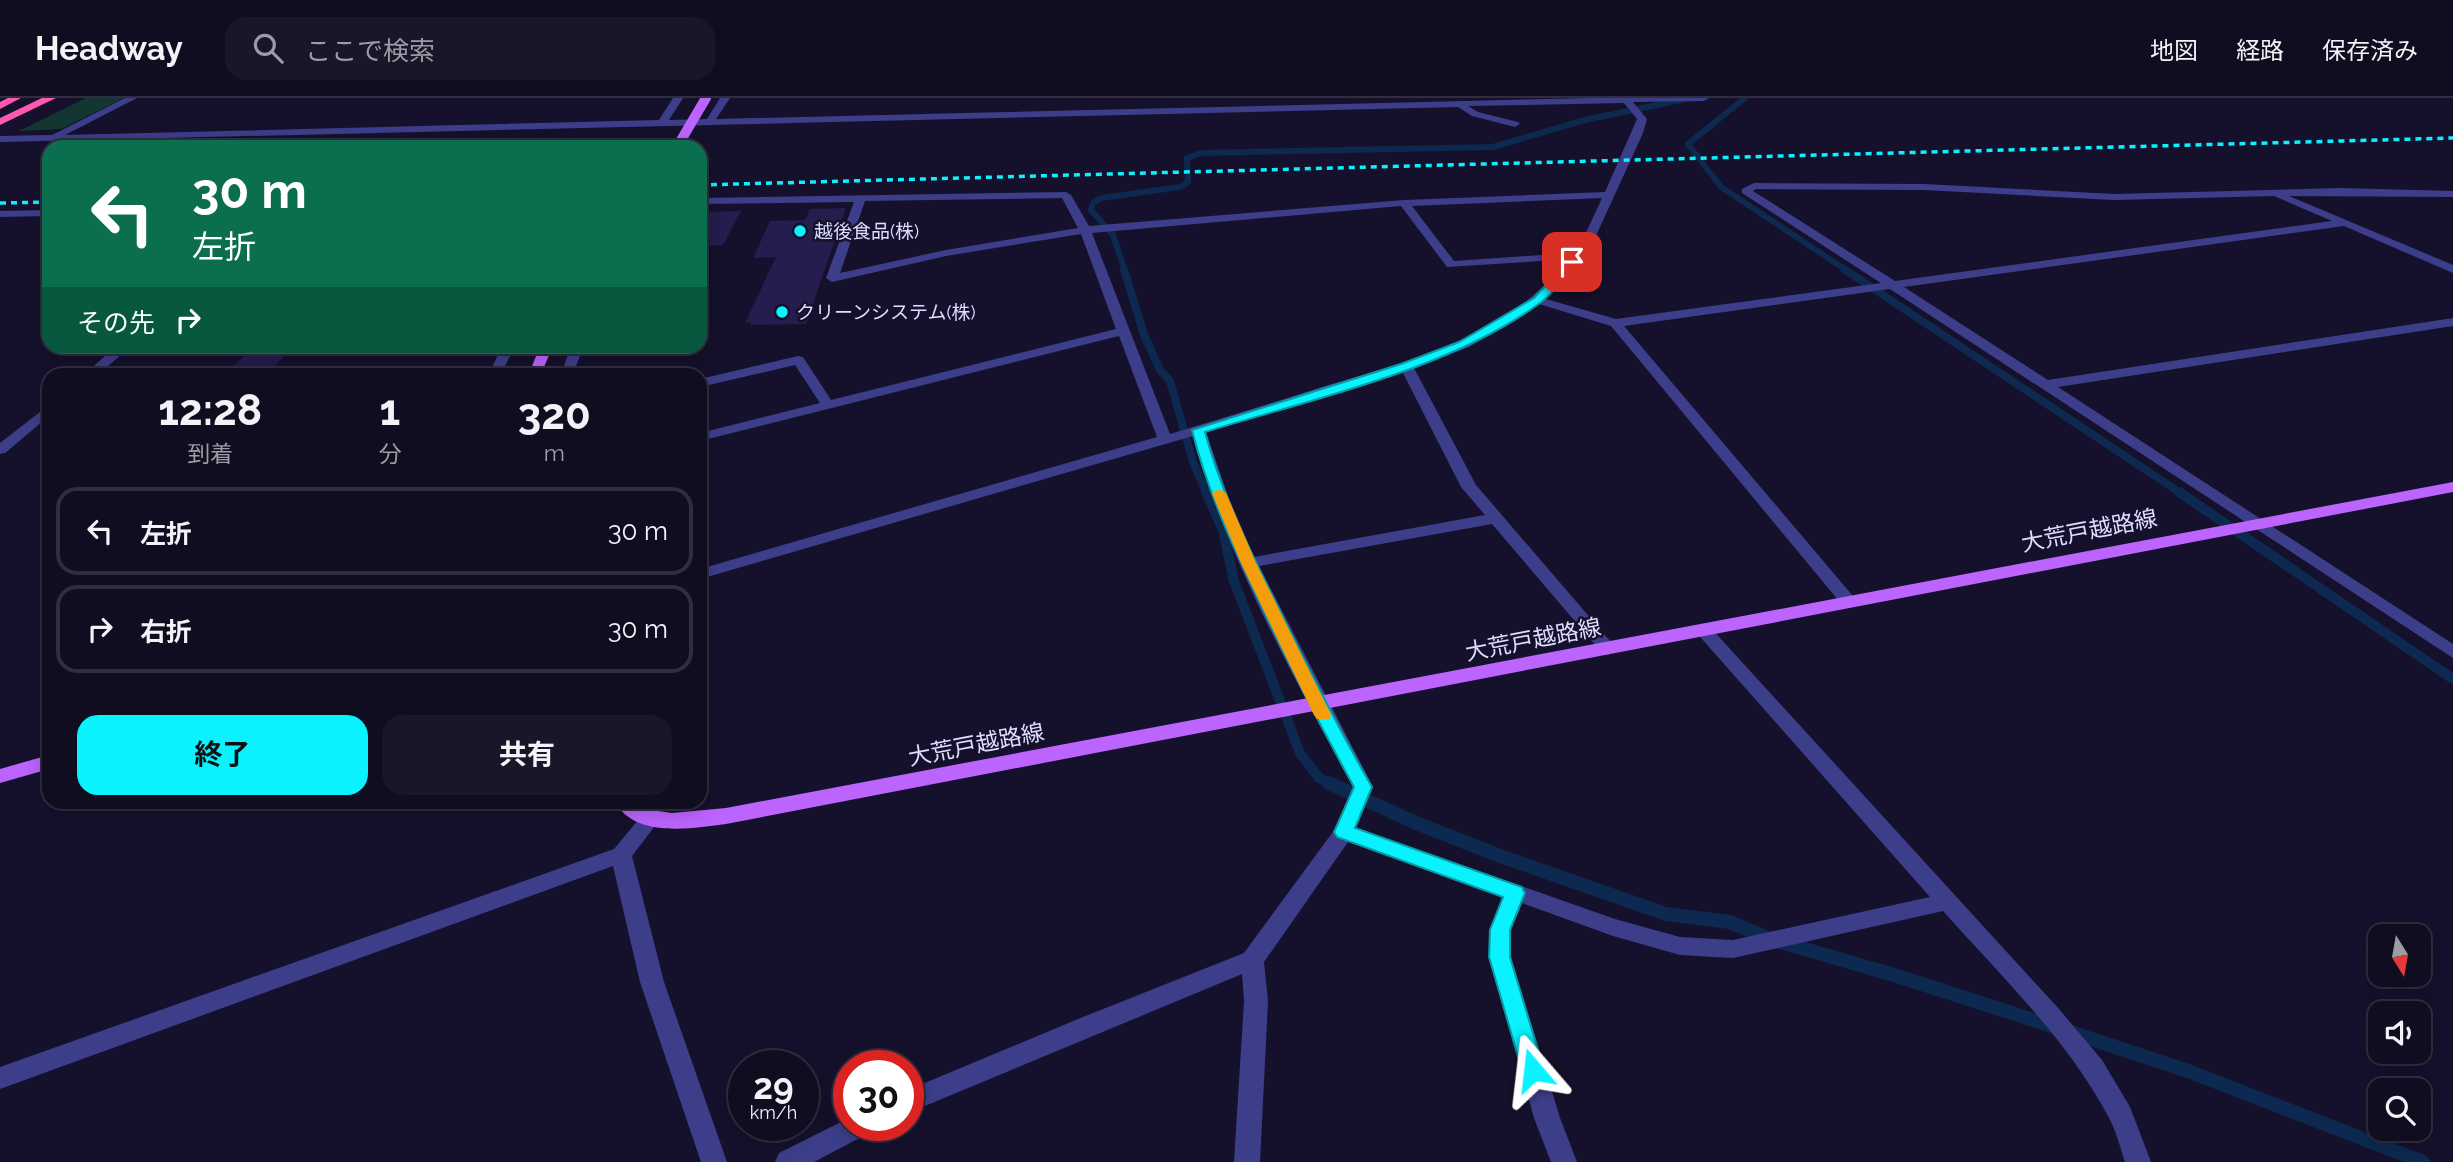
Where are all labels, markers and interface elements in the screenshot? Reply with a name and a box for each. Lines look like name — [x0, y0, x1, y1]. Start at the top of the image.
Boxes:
search box — [225, 17, 715, 80]
text: Headway — [35, 29, 183, 68]
icon: search — [249, 29, 287, 67]
text: ここで検索 — [305, 36, 435, 66]
text: 地図 — [2150, 36, 2198, 65]
text: 経路 — [2236, 36, 2284, 65]
text: 保存済み — [2322, 36, 2418, 65]
text: 30 m — [192, 162, 307, 219]
icon: left — [77, 168, 168, 259]
place label: 越後食品(株) — [814, 220, 919, 242]
marker: 越後食品(株) — [792, 223, 808, 239]
text: 左折 — [192, 228, 256, 265]
pin — [1542, 232, 1602, 292]
icon: arrive — [1553, 243, 1591, 281]
icon: right — [169, 301, 207, 339]
place label: クリーンシステム(株) — [796, 301, 976, 323]
marker: クリーンシステム(株) — [774, 304, 790, 320]
text: その先 — [77, 308, 155, 338]
text: 12:28 — [158, 386, 262, 435]
text: 1 — [380, 386, 400, 435]
text: 320 — [518, 390, 591, 439]
text: m — [544, 439, 565, 466]
text: 到着 — [187, 440, 233, 467]
text: 分 — [378, 440, 401, 467]
street label: 大荒戸越路線 — [2019, 504, 2159, 556]
icon: left — [81, 512, 119, 550]
text: 30 m — [608, 516, 668, 546]
text: 左折 — [140, 519, 192, 549]
icon: right — [81, 610, 119, 648]
street label: 大荒戸越路線 — [1463, 613, 1603, 665]
text: 30 m — [608, 614, 668, 644]
text: 右折 — [140, 617, 192, 647]
button: 終了 — [77, 715, 368, 795]
button: 共有 — [382, 715, 672, 795]
street label: 大荒戸越路線 — [906, 718, 1046, 770]
north arrow — [2368, 924, 2431, 987]
map controls — [2368, 924, 2431, 1141]
button: sound — [2368, 1001, 2431, 1064]
position arrow — [1496, 1033, 1570, 1107]
speed limit sign: 30 — [833, 1050, 924, 1141]
text: 29 — [753, 1066, 794, 1107]
button: search — [2368, 1078, 2431, 1141]
text: km/h — [750, 1102, 797, 1123]

